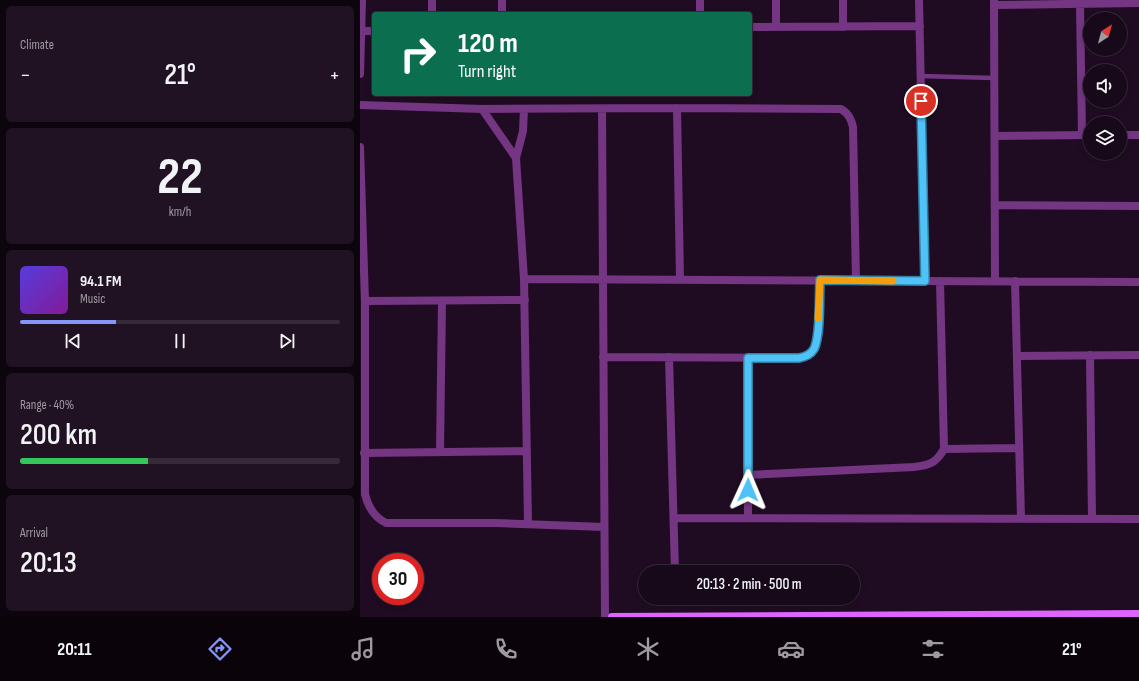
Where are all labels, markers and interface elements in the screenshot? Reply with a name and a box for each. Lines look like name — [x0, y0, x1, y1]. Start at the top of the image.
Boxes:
north arrow — [1083, 12, 1127, 56]
map controls — [1083, 12, 1127, 160]
text: 120 m — [458, 27, 518, 60]
icon: right — [392, 28, 444, 80]
text: Climate — [20, 37, 54, 53]
text: 21° — [164, 57, 196, 93]
text: Turn right — [458, 61, 516, 82]
text: − — [20, 62, 31, 89]
text: + — [329, 62, 340, 89]
button: sound — [1083, 64, 1127, 108]
pin — [904, 84, 938, 118]
icon: arrive — [910, 90, 932, 112]
button: layers — [1083, 116, 1127, 160]
text: 22 — [157, 146, 203, 209]
text: km/h — [169, 204, 191, 220]
text: 94.1 FM — [80, 272, 122, 291]
text: Music — [80, 291, 105, 307]
icon: previous — [62, 330, 84, 352]
icon: pause — [169, 330, 191, 352]
icon: next — [276, 330, 298, 352]
text: Range · 40% — [20, 397, 74, 413]
text: 200 km — [20, 417, 97, 453]
position arrow — [727, 469, 769, 511]
text: Arrival — [20, 525, 48, 541]
text: 20:13 — [20, 545, 77, 581]
speed limit sign: 30 — [372, 553, 424, 605]
text: 20:13 · 2 min · 500 m — [696, 575, 802, 594]
icon: directions — [206, 635, 234, 663]
icon: music — [349, 635, 377, 663]
icon: phone — [492, 635, 520, 663]
icon: climate — [634, 635, 662, 663]
icon: car — [777, 635, 805, 663]
icon: filters — [919, 635, 947, 663]
text: 20:11 — [57, 639, 92, 660]
text: 21° — [1062, 639, 1082, 660]

